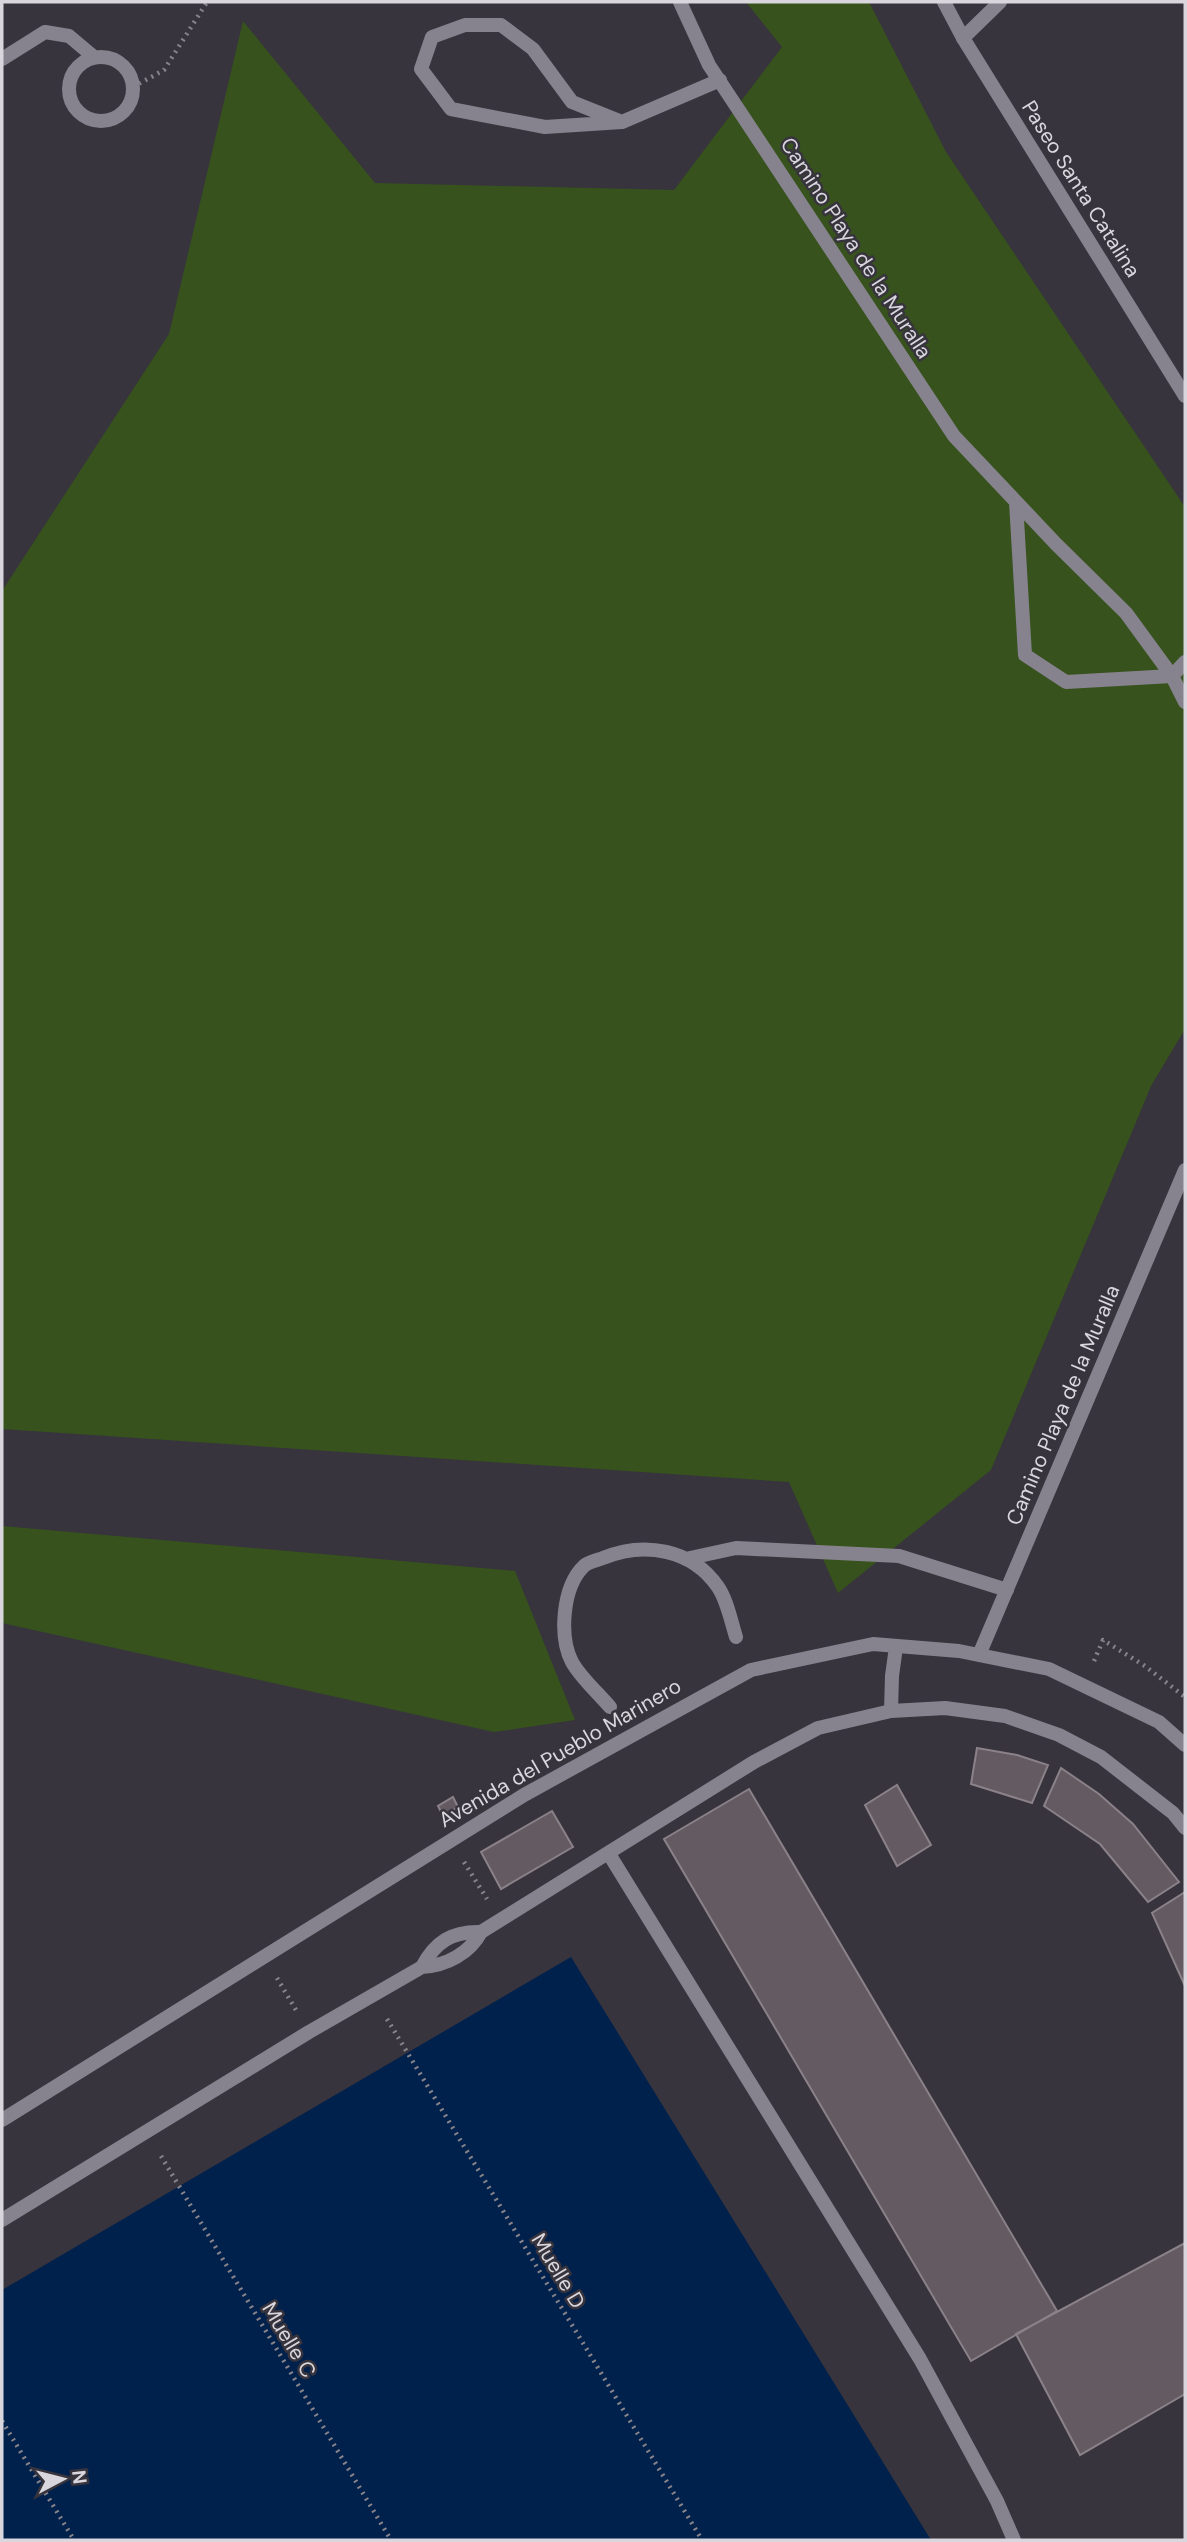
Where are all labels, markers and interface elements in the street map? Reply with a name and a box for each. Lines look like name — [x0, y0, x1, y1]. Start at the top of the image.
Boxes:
street label: Paseo Santa Catalina — [1015, 95, 1147, 283]
street label: Camino Playa de la Muralla — [774, 132, 938, 364]
street label: Camino Playa de la Muralla — [1000, 1281, 1126, 1529]
street label: Avenida del Pueblo Marinero — [434, 1672, 686, 1834]
street label: Muelle D — [525, 2228, 591, 2314]
street label: Muelle C — [255, 2297, 323, 2383]
north arrow — [28, 2444, 98, 2514]
text: N — [66, 2469, 93, 2485]

